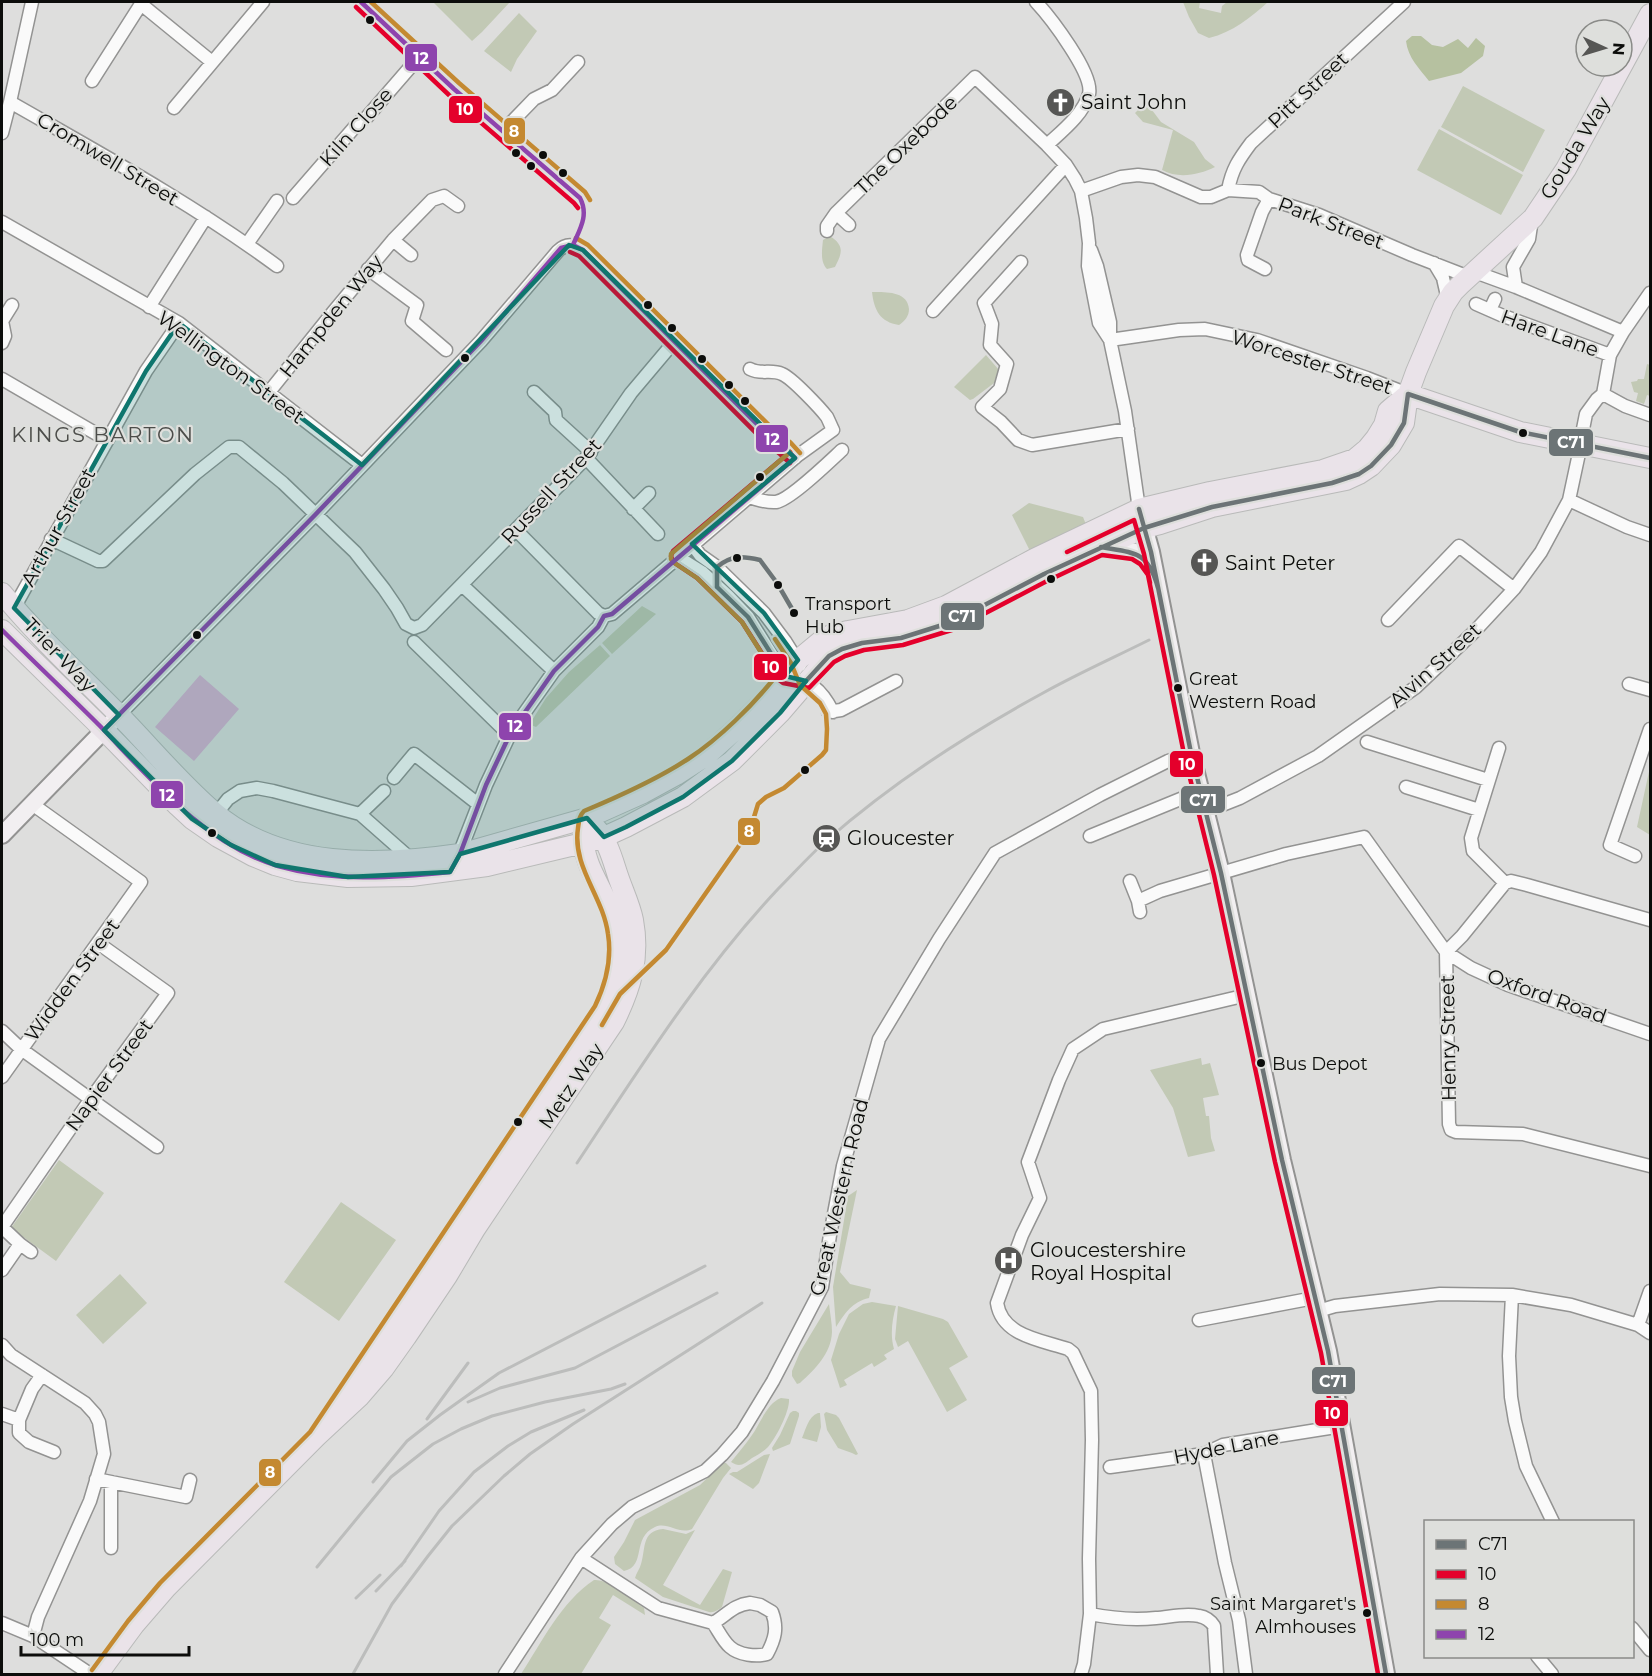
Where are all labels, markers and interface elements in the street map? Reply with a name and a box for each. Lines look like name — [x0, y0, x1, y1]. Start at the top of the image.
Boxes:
unlabelled marker — [364, 14, 376, 26]
north arrow — [1574, 18, 1634, 78]
text: N — [1609, 42, 1628, 56]
line badge: 12 — [404, 43, 438, 72]
street label: Pitt Street — [1263, 47, 1353, 133]
text: 12 — [413, 49, 429, 68]
street label: Kiln Close — [314, 83, 398, 171]
church icon: Saint John — [1044, 86, 1076, 118]
street label: The Oxebode — [850, 90, 962, 200]
place label: Saint John — [1081, 90, 1187, 114]
street label: Gouda Way — [1535, 92, 1615, 204]
line badge: 10 — [448, 95, 483, 124]
text: 10 — [456, 100, 474, 119]
street label: Cromwell Street — [33, 107, 183, 211]
line badge: 8 — [503, 117, 526, 145]
text: 8 — [509, 122, 519, 141]
unlabelled marker — [510, 147, 522, 159]
unlabelled marker — [537, 149, 549, 161]
unlabelled marker — [525, 160, 537, 172]
unlabelled marker — [557, 167, 569, 179]
street label: Park Street — [1275, 192, 1387, 254]
street label: Hampden Way — [274, 250, 388, 382]
unlabelled marker — [642, 299, 654, 311]
street label: Hare Lane — [1498, 304, 1602, 362]
street label: Wellington Street — [153, 306, 309, 428]
unlabelled marker — [666, 322, 678, 334]
street label: Worcester Street — [1228, 325, 1396, 399]
unlabelled marker — [459, 352, 471, 364]
unlabelled marker — [696, 353, 708, 365]
unlabelled marker — [723, 379, 735, 391]
unlabelled marker — [739, 395, 751, 407]
district label: KINGS BARTON — [11, 422, 195, 447]
line badge: 12 — [755, 424, 789, 453]
unlabelled marker — [1517, 427, 1529, 439]
line badge: C71 — [1548, 428, 1594, 457]
text: 12 — [764, 430, 780, 449]
street label: Russell Street — [496, 433, 606, 549]
text: C71 — [1557, 433, 1585, 452]
street label: Arthur Street — [16, 464, 100, 590]
unlabelled marker — [754, 471, 766, 483]
church icon: Saint Peter — [1188, 547, 1220, 579]
place label: Saint Peter — [1225, 551, 1335, 575]
unlabelled marker — [731, 552, 743, 564]
unlabelled marker — [1045, 573, 1057, 585]
unlabelled marker — [772, 579, 784, 591]
place label: Transport Hub — [805, 593, 891, 638]
line badge: C71 — [940, 602, 985, 631]
marker: Transport Hub — [788, 607, 800, 619]
text: C71 — [948, 607, 976, 626]
street label: Trier Way — [19, 613, 101, 697]
street label: Alvin Street — [1384, 618, 1486, 712]
unlabelled marker — [191, 629, 203, 641]
line badge: 10 — [753, 653, 788, 681]
text: 10 — [762, 658, 780, 677]
place label: Great Western Road — [1189, 668, 1317, 713]
marker: Great Western Road — [1172, 682, 1184, 694]
line badge: 12 — [498, 712, 532, 741]
text: 12 — [507, 717, 523, 736]
line badge: 10 — [1169, 750, 1204, 778]
text: 10 — [1178, 755, 1196, 774]
unlabelled marker — [799, 764, 811, 776]
line badge: 12 — [150, 780, 184, 809]
line badge: C71 — [1180, 785, 1226, 814]
text: 12 — [159, 786, 175, 805]
text: C71 — [1189, 791, 1217, 810]
line badge: 8 — [737, 817, 761, 846]
text: 8 — [744, 822, 754, 841]
station icon: Gloucester — [810, 822, 842, 854]
place label: Gloucester — [847, 826, 955, 850]
unlabelled marker — [206, 827, 218, 839]
street label: Widden Street — [19, 914, 125, 1046]
street label: Oxford Road — [1484, 963, 1610, 1029]
street label: Henry Street — [1435, 975, 1461, 1101]
street label: Napier Street — [60, 1014, 158, 1136]
street label: Metz Way — [534, 1038, 608, 1133]
place label: Bus Depot — [1272, 1053, 1368, 1075]
marker: Bus Depot — [1255, 1057, 1267, 1069]
street label: Great Western Road — [805, 1096, 873, 1298]
unlabelled marker — [512, 1116, 524, 1128]
place label: Gloucestershire Royal Hospital — [1030, 1238, 1186, 1285]
hospital icon: Gloucestershire Royal Hospital — [993, 1245, 1025, 1277]
line badge: C71 — [1311, 1366, 1356, 1395]
text: C71 — [1319, 1372, 1347, 1391]
line badge: 10 — [1314, 1399, 1349, 1427]
text: 10 — [1323, 1404, 1341, 1423]
street label: Hyde Lane — [1171, 1425, 1281, 1469]
line badge: 8 — [258, 1458, 282, 1487]
text: 8 — [265, 1463, 275, 1482]
legend — [1424, 1520, 1634, 1658]
text: C71 — [1478, 1533, 1508, 1555]
text: 10 — [1478, 1563, 1496, 1585]
place label: Saint Margaret's Almhouses — [1210, 1593, 1356, 1638]
text: 8 — [1478, 1593, 1489, 1615]
marker: Saint Margaret's Almhouses — [1361, 1607, 1373, 1619]
scale bar — [21, 1619, 189, 1657]
text: 12 — [1478, 1623, 1495, 1645]
text: 100 m — [30, 1629, 84, 1651]

